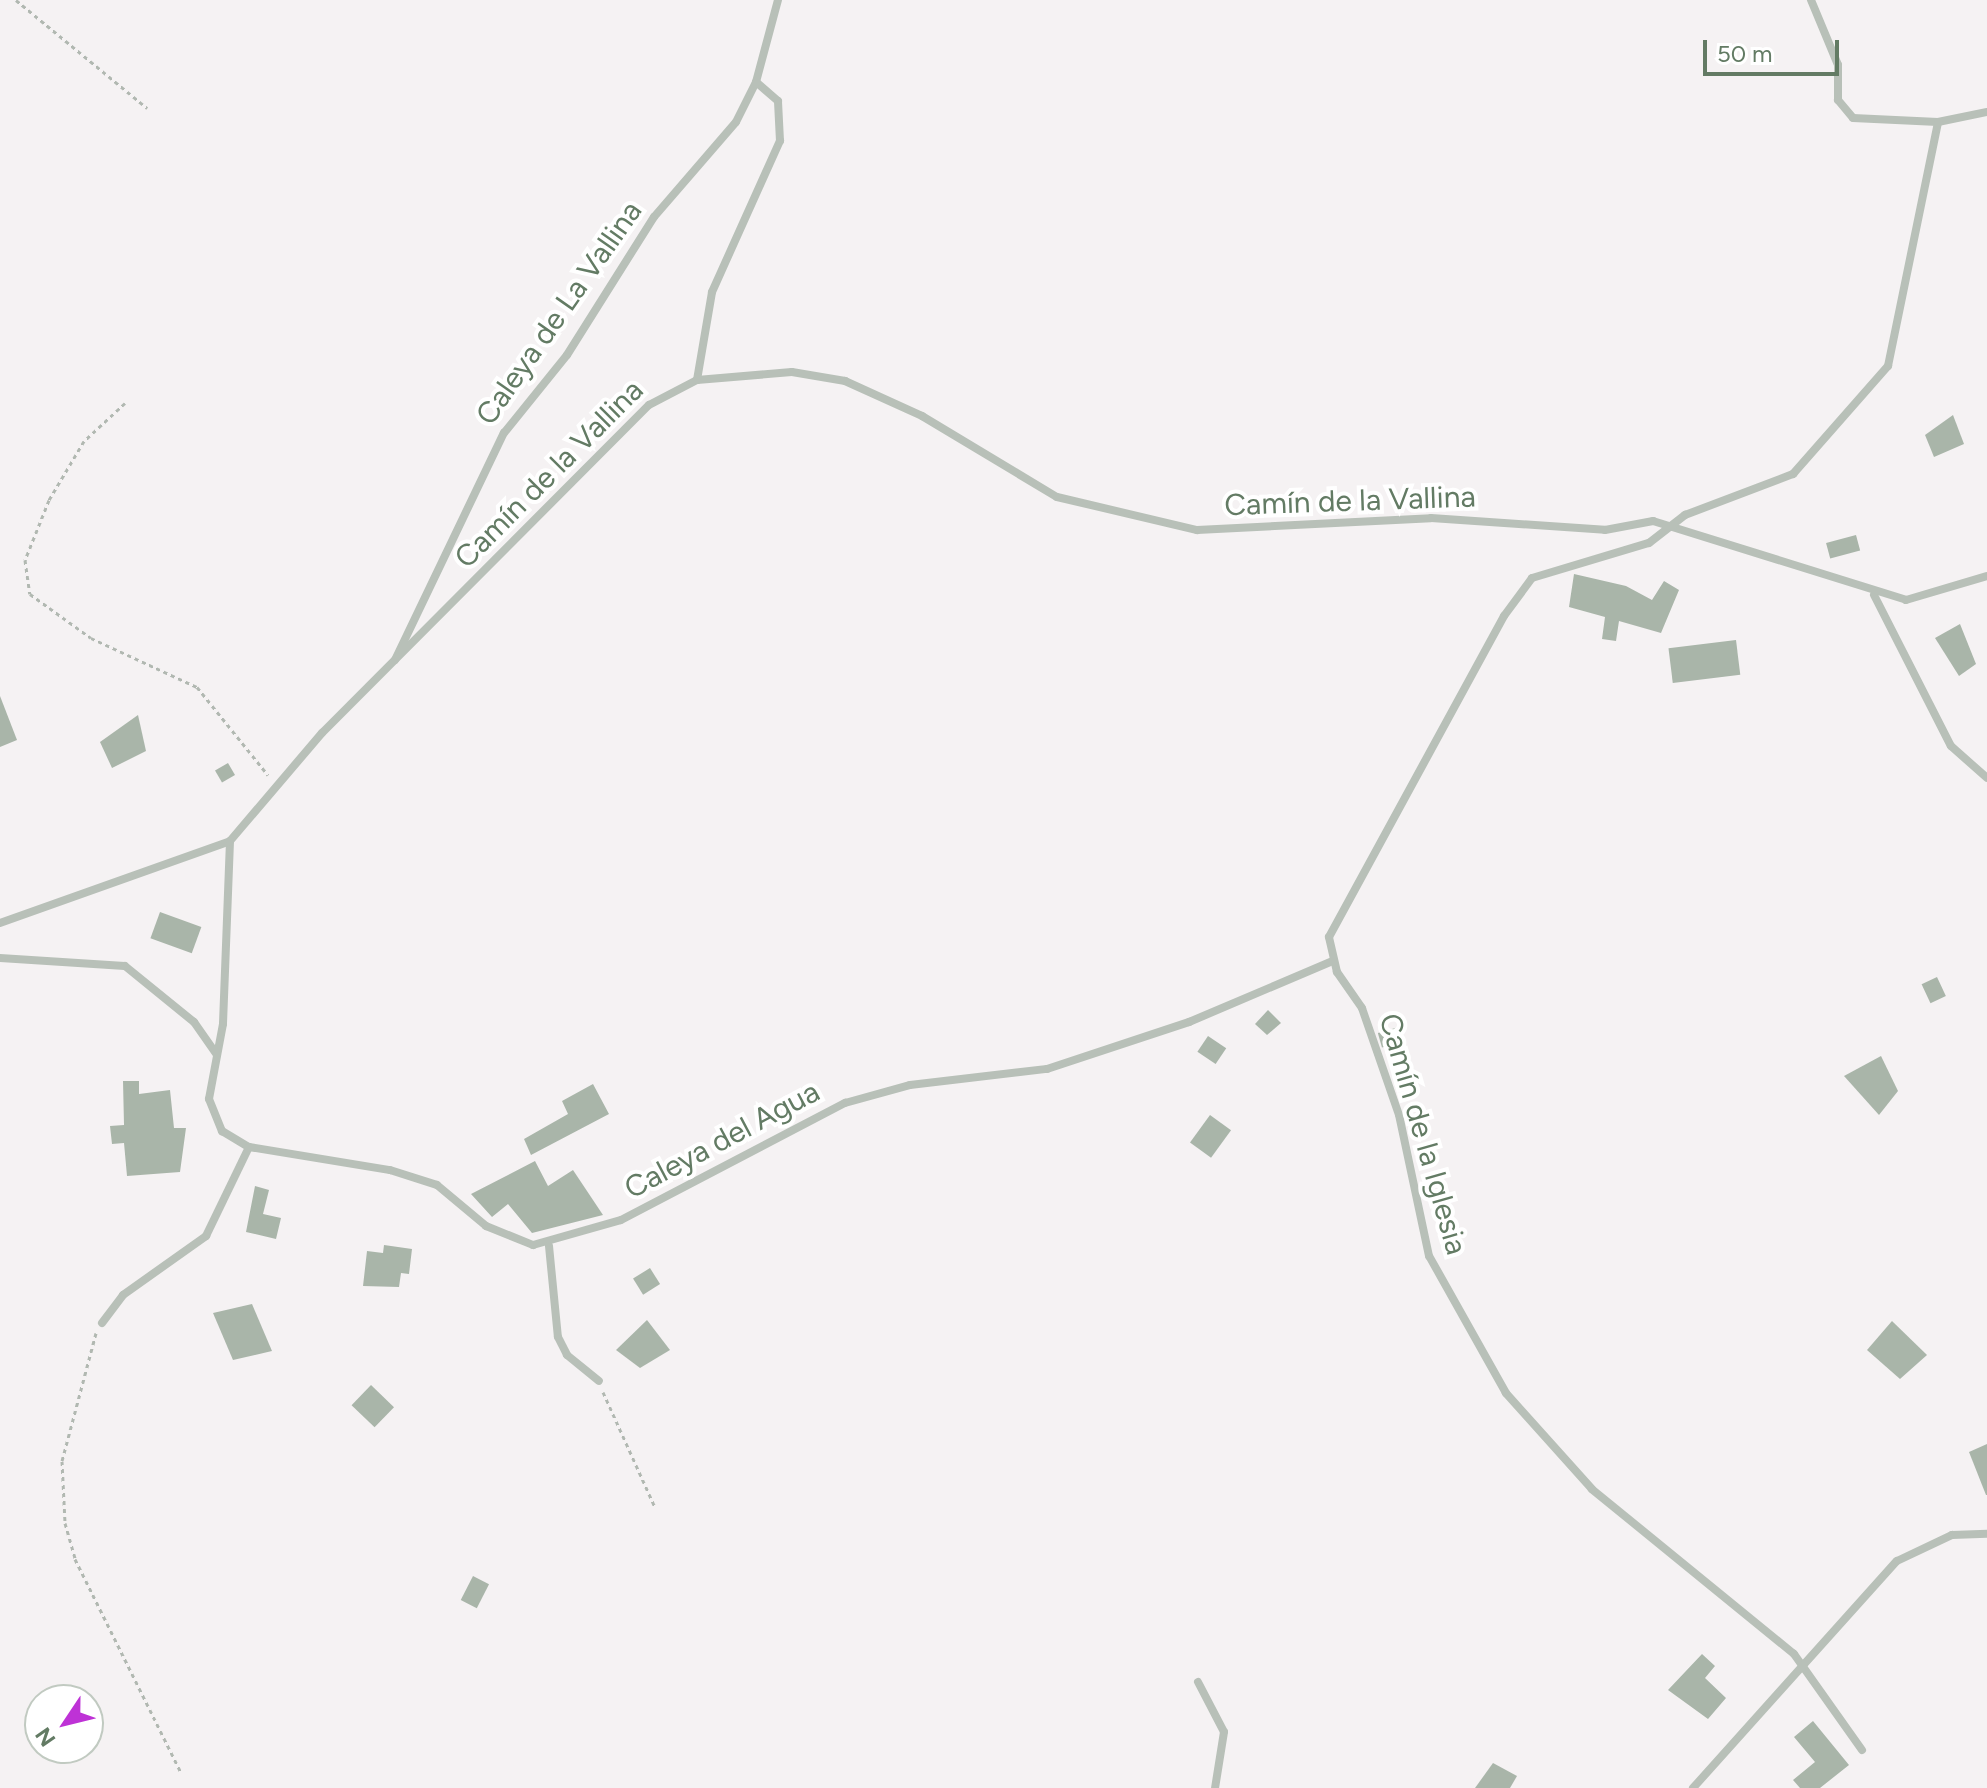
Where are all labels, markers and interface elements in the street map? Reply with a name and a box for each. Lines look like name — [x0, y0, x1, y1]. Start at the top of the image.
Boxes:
scale bar — [1707, 24, 1843, 74]
text: 50 m — [1717, 39, 1773, 68]
street label: Caleya de La Vallina — [468, 194, 650, 432]
street label: Camín de la Vallina — [447, 372, 651, 576]
street label: Camín de la Vallina — [1224, 479, 1476, 523]
street label: Camín de la Iglesia — [1371, 1009, 1475, 1259]
street label: Caleya del Agua — [618, 1074, 826, 1206]
north arrow — [24, 1684, 104, 1764]
text: N — [30, 1722, 62, 1752]

